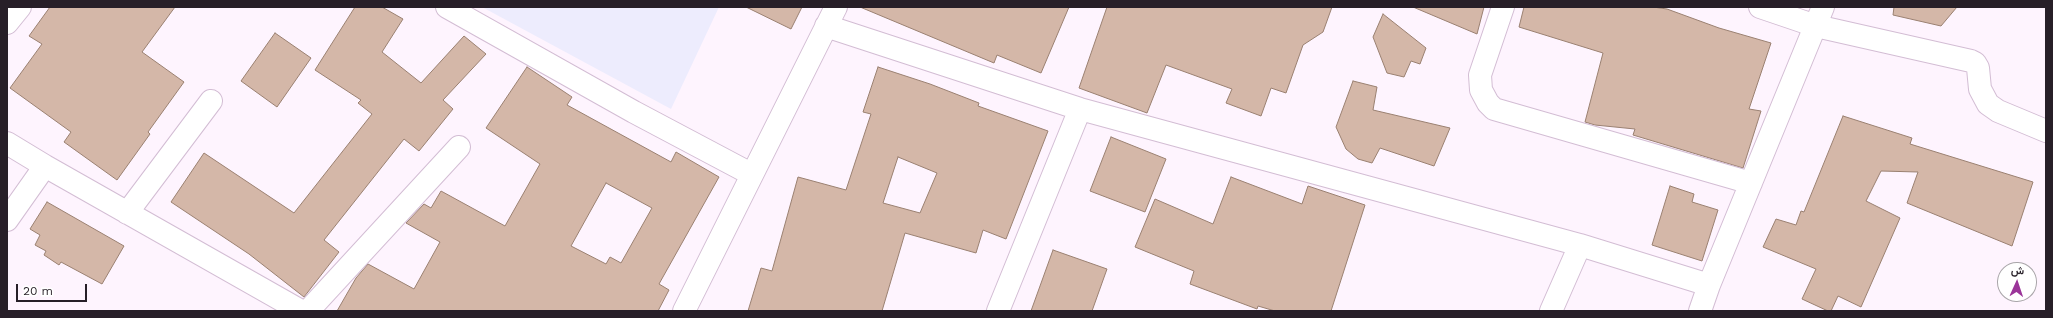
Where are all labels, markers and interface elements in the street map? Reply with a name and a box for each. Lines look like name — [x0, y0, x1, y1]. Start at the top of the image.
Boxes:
north arrow — [1997, 262, 2037, 302]
text: ش — [2011, 264, 2025, 277]
scale bar — [18, 276, 89, 302]
text: 20 m — [23, 284, 53, 298]

